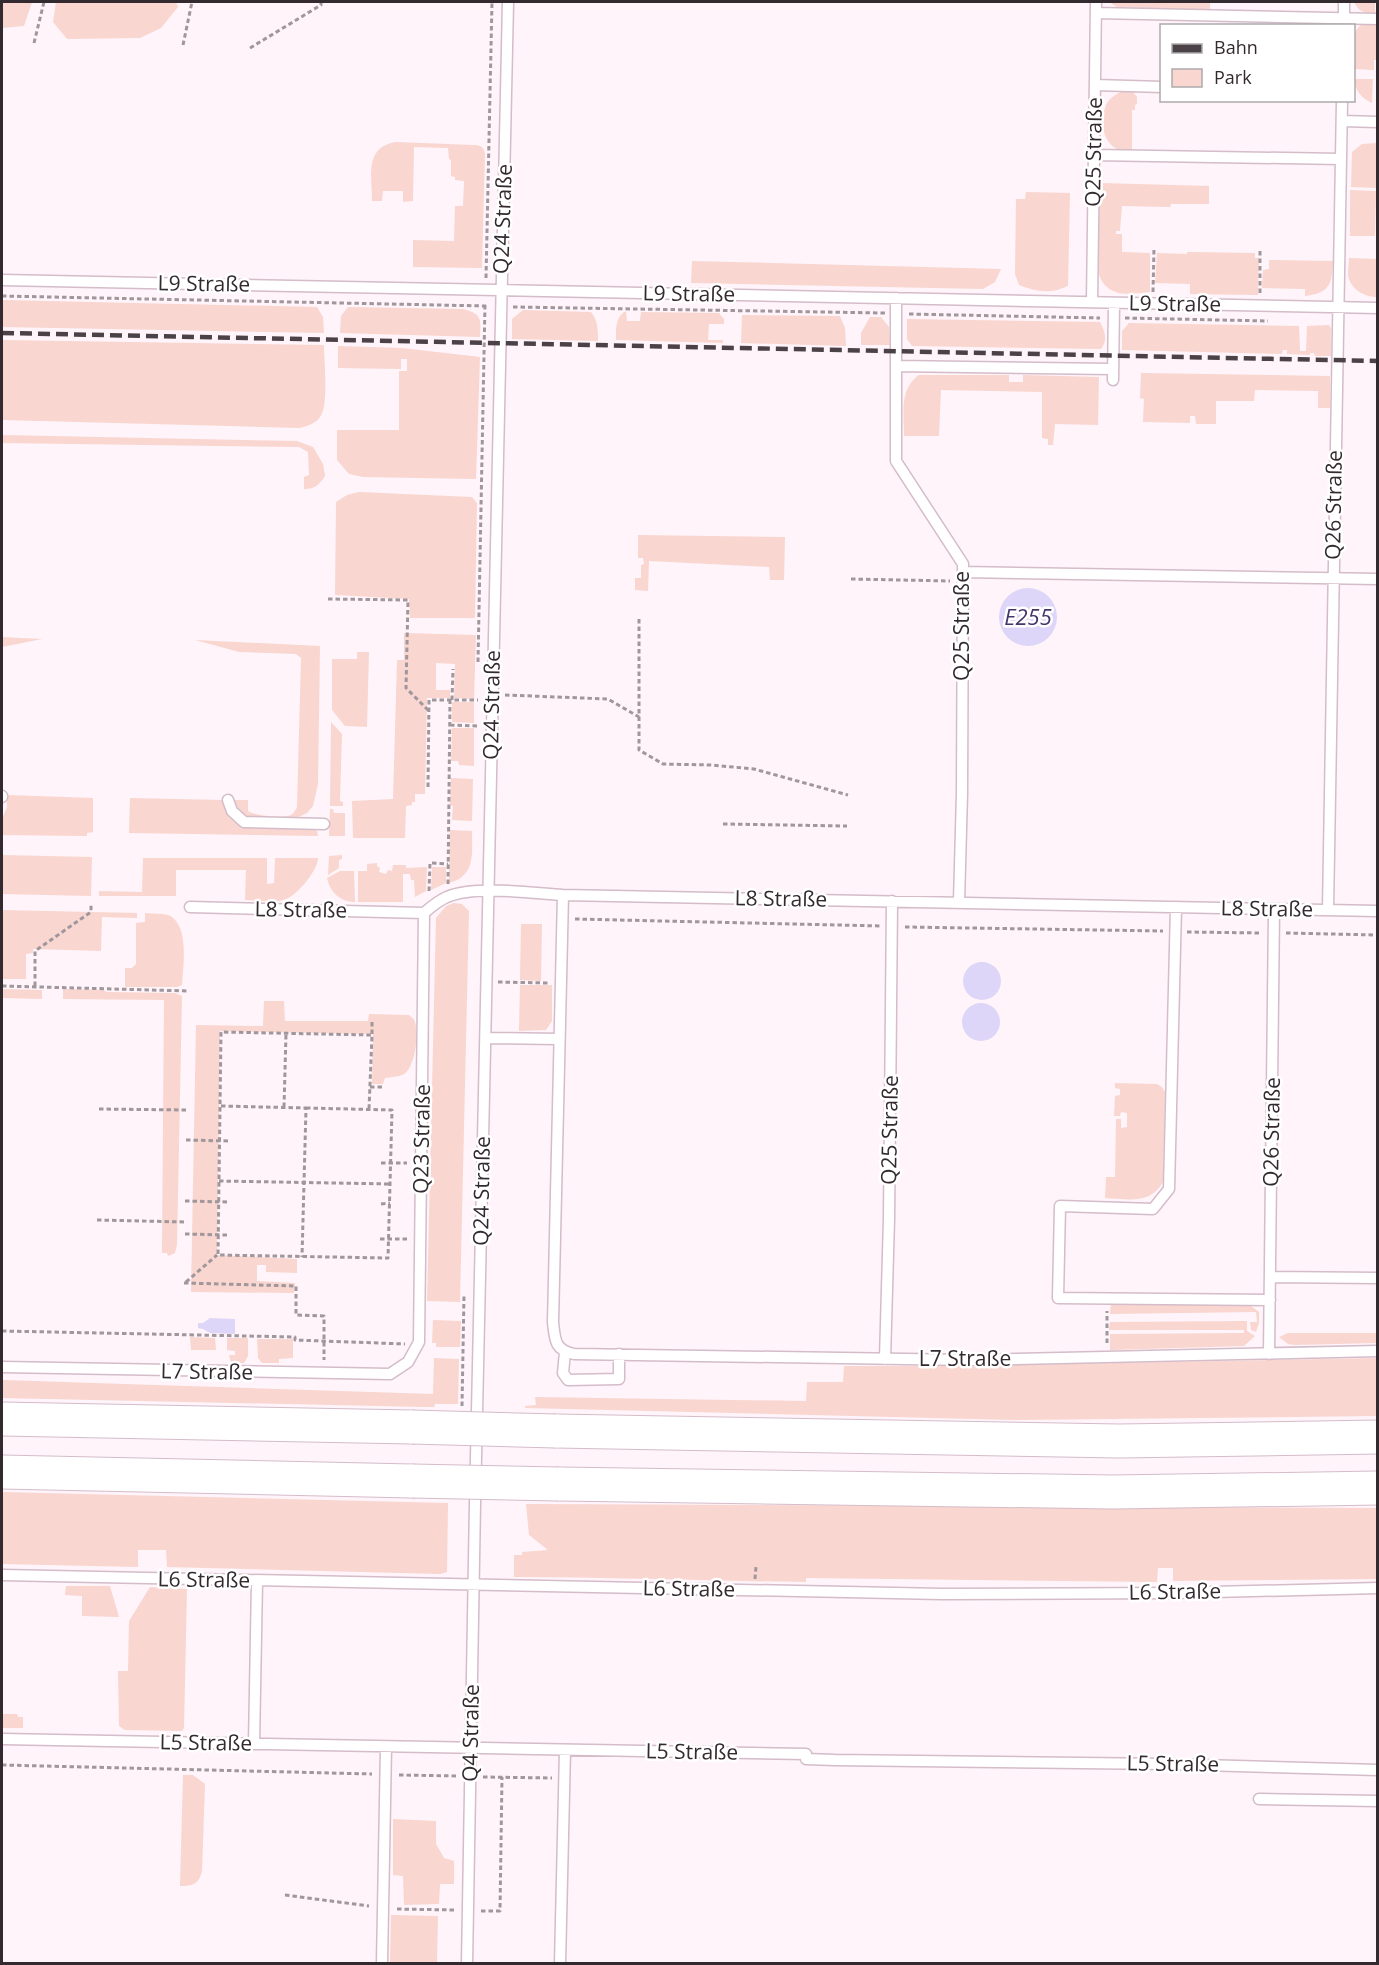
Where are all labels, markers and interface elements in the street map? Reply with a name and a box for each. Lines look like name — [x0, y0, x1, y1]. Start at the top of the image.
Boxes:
legend — [1160, 24, 1355, 102]
text: Bahn — [1214, 35, 1258, 59]
text: Park — [1214, 65, 1252, 89]
street label: Q25 Straße — [1078, 97, 1108, 207]
street label: Q24 Straße — [486, 164, 518, 274]
street label: L9 Straße — [158, 268, 251, 298]
street label: L9 Straße — [643, 278, 736, 308]
street label: L9 Straße — [1129, 288, 1222, 318]
street label: Q26 Straße — [1318, 450, 1348, 560]
street label: Q25 Straße — [947, 571, 975, 681]
water label: E255 — [1004, 601, 1052, 631]
street label: Q24 Straße — [476, 650, 506, 760]
street label: L8 Straße — [735, 883, 828, 913]
street label: L8 Straße — [1221, 893, 1314, 923]
street label: L8 Straße — [255, 894, 348, 924]
street label: Q25 Straße — [874, 1075, 904, 1185]
street label: Q26 Straße — [1256, 1077, 1286, 1187]
street label: Q23 Straße — [406, 1084, 436, 1194]
street label: Q24 Straße — [466, 1136, 496, 1246]
street label: L7 Straße — [919, 1344, 1011, 1372]
street label: L7 Straße — [161, 1356, 254, 1386]
street label: L6 Straße — [158, 1564, 251, 1594]
street label: L6 Straße — [643, 1573, 736, 1603]
street label: L6 Straße — [1128, 1576, 1221, 1606]
street label: Q4 Straße — [455, 1684, 485, 1782]
street label: L5 Straße — [160, 1727, 253, 1757]
street label: L5 Straße — [646, 1736, 739, 1766]
street label: L5 Straße — [1127, 1748, 1220, 1778]

